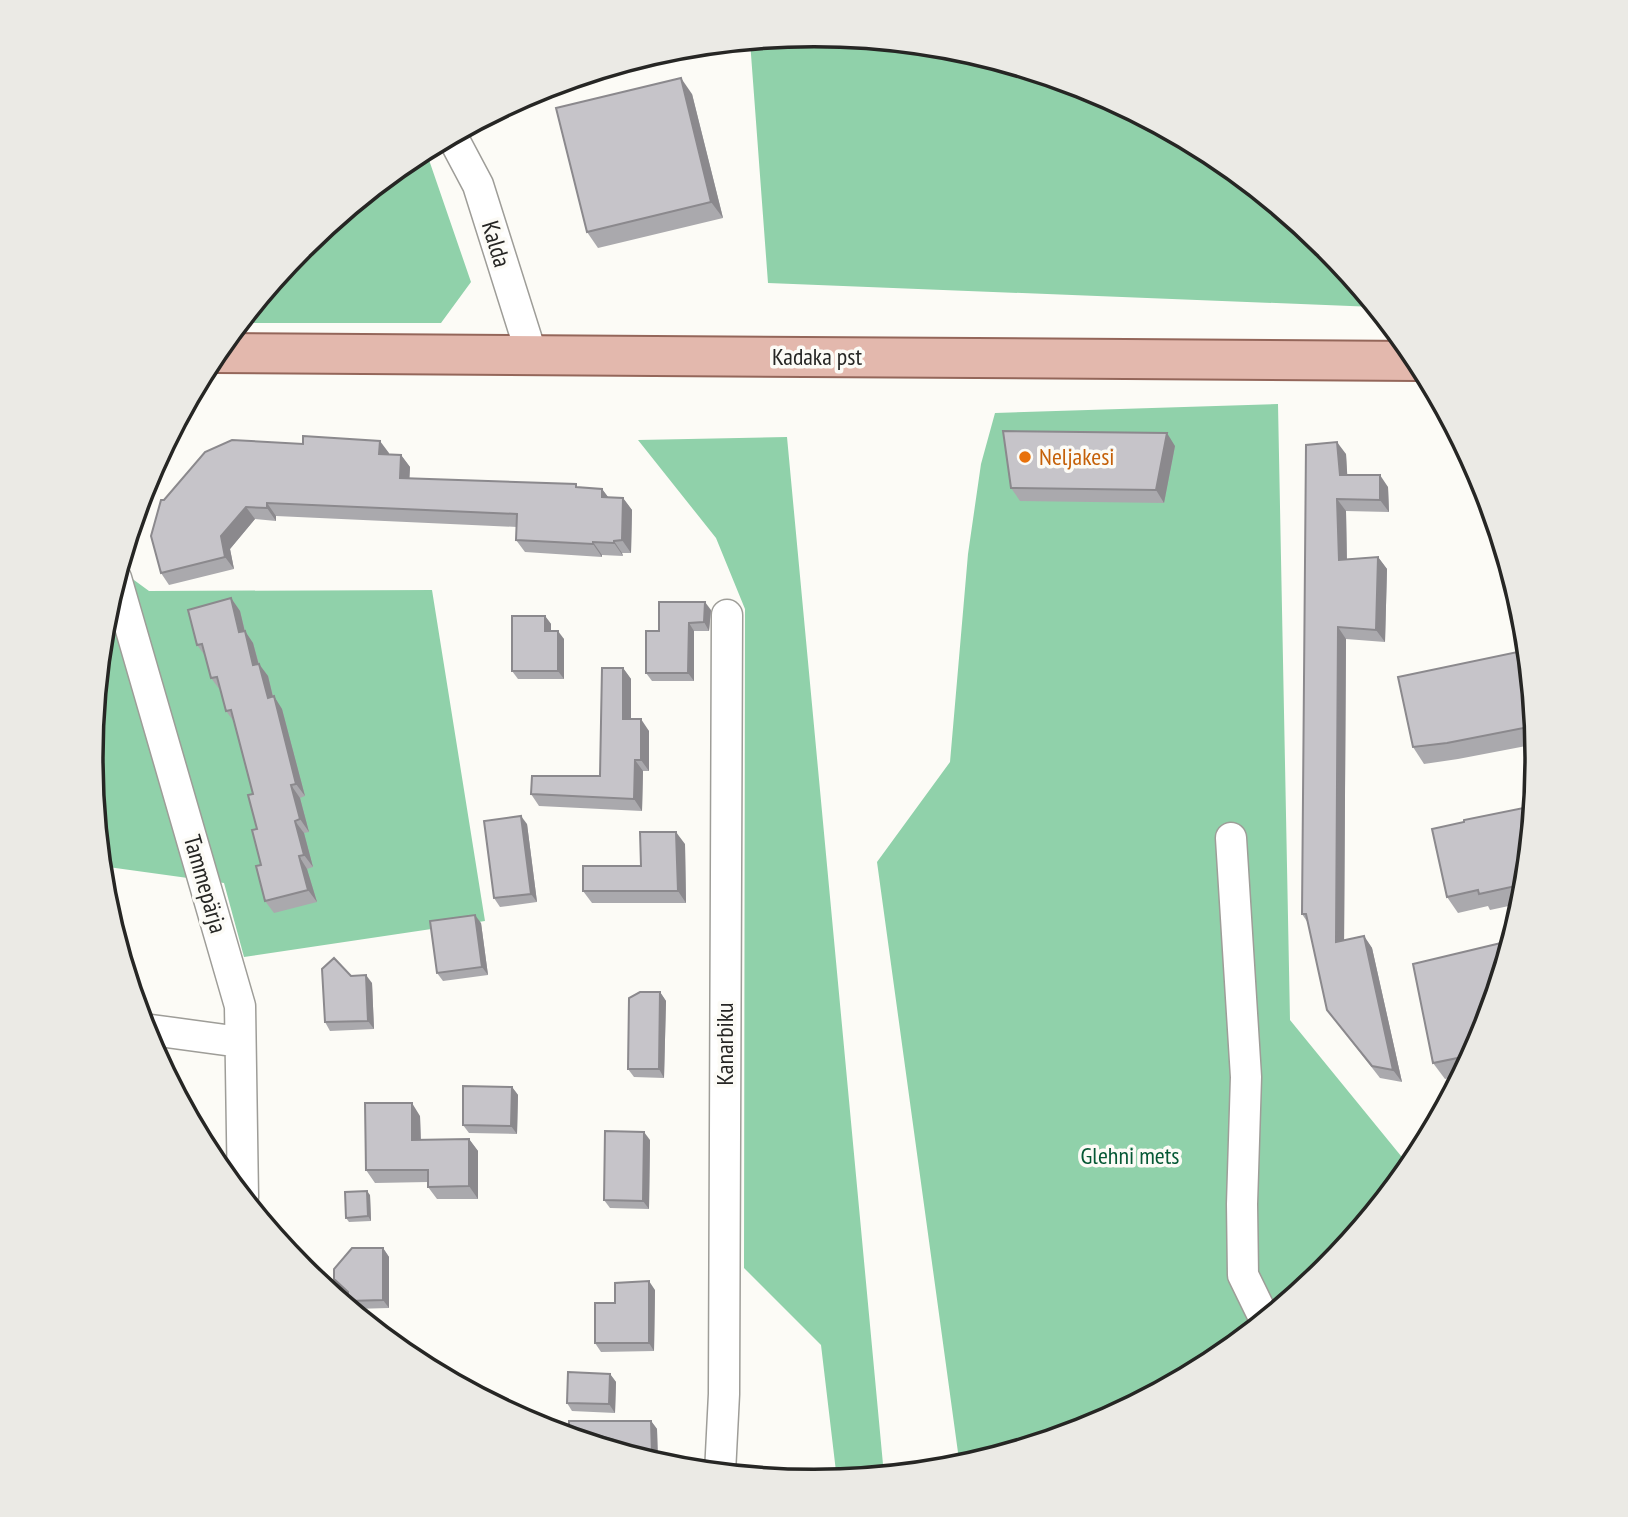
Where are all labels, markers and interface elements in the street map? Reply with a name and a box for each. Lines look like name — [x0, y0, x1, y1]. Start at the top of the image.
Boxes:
street label: Kalda — [475, 217, 518, 271]
street label: Kadaka pst — [772, 341, 862, 372]
place label: Neljakesi — [1039, 441, 1114, 472]
marker: Neljakesi — [1017, 449, 1033, 465]
street label: Tammepärja — [177, 831, 234, 937]
street label: Kanarbiku — [709, 1003, 740, 1086]
park label: Glehni mets — [1081, 1140, 1179, 1171]

